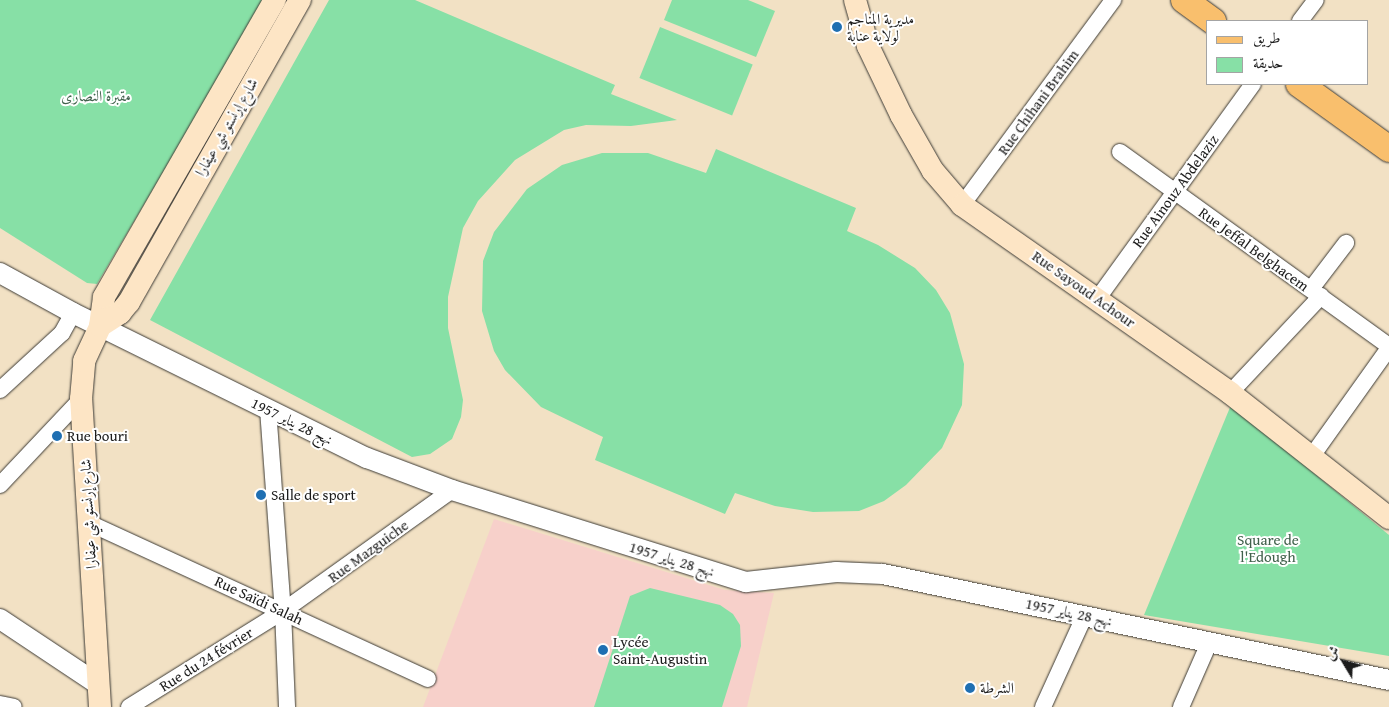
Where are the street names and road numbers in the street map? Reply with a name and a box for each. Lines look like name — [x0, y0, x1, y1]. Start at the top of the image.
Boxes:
street label: Rue Chihani Brahim — [994, 46, 1082, 158]
street label: شارع إرنستو شي عيفارا — [191, 75, 261, 179]
street label: Rue Ainouz Abdelaziz — [1128, 131, 1222, 251]
street label: Rue Jeffal Belghacem — [1195, 203, 1313, 295]
street label: Rue Sayoud Achour — [1029, 247, 1139, 331]
street label: نهج 28 يناير 1957 — [248, 394, 336, 448]
street label: شارع إرنستو شي عيفارا — [76, 459, 100, 569]
street label: Rue Mazguiche — [324, 516, 412, 586]
street label: نهج 28 يناير 1957 — [627, 537, 717, 581]
street label: Rue Saïdi Salah — [212, 572, 306, 628]
street label: نهج 28 يناير 1957 — [1024, 594, 1114, 630]
street label: Rue du 24 février — [156, 623, 256, 695]

